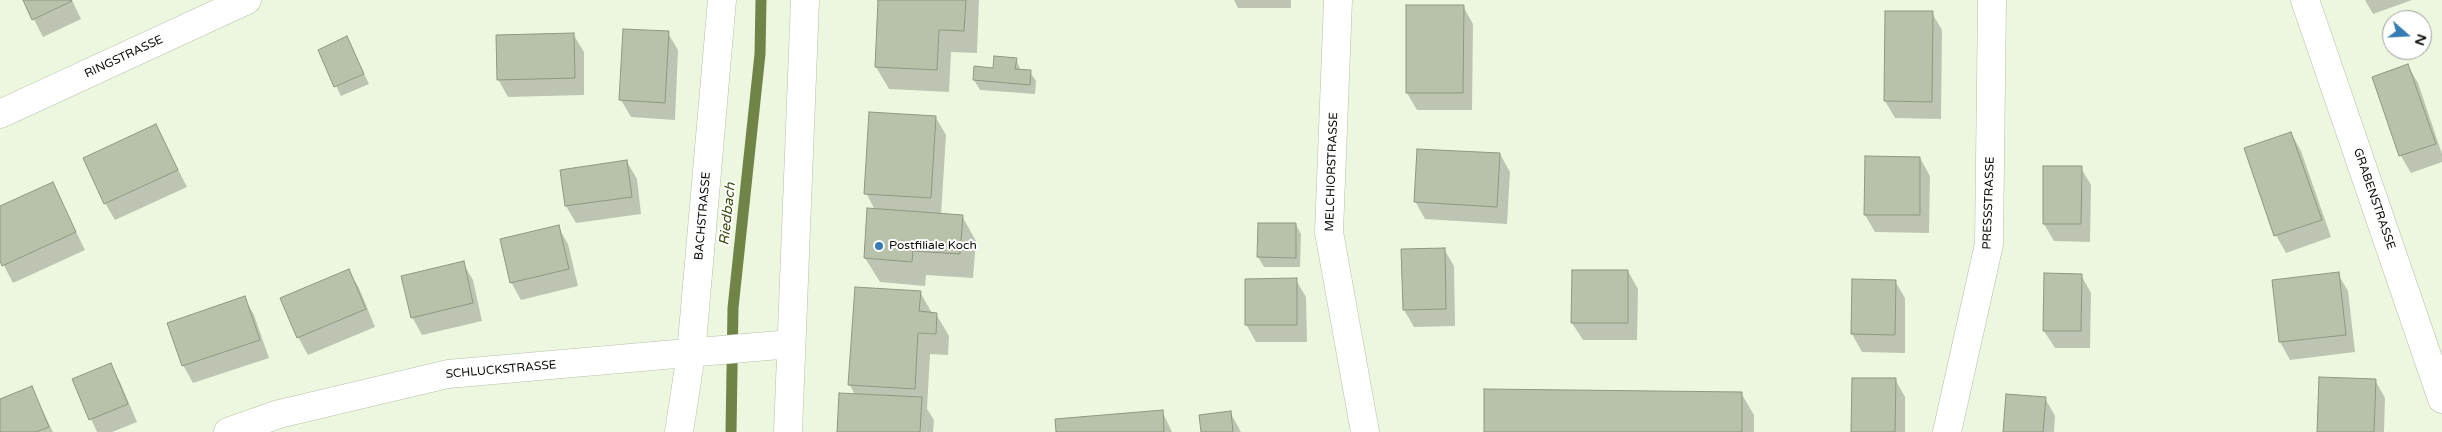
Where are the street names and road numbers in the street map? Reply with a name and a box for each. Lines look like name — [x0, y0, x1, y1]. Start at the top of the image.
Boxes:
street label: RINGSTRASSE — [82, 33, 166, 81]
street label: MELCHIORSTRASSE — [1323, 112, 1341, 232]
street label: GRABENSTRASSE — [2350, 146, 2398, 252]
street label: PRESSSTRASSE — [1980, 156, 1998, 250]
street label: BACHSTRASSE — [692, 171, 714, 261]
street label: SCHLUCKSTRASSE — [445, 358, 557, 382]

